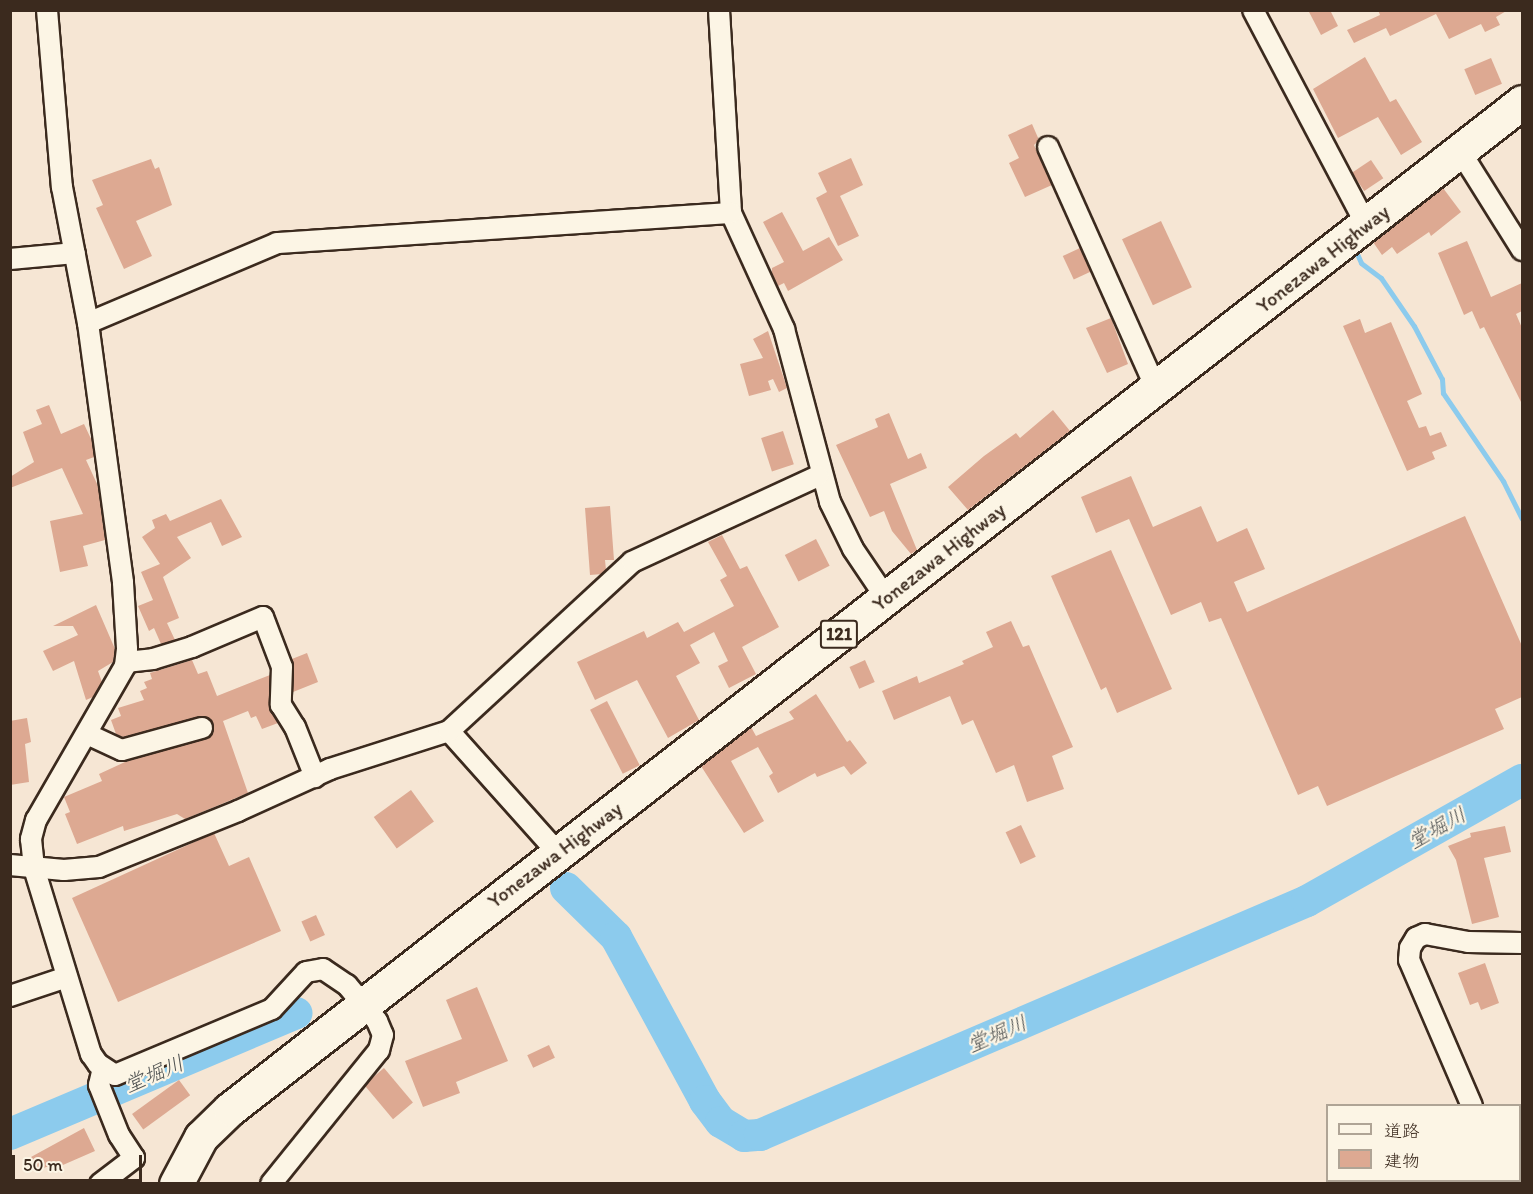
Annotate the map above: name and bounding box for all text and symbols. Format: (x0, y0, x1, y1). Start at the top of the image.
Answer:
street label: Yonezawa Highway (1252, 200, 1394, 318)
street label: Yonezawa Highway (868, 498, 1010, 616)
road number: 121 (820, 619, 858, 649)
street label: Yonezawa Highway (483, 797, 627, 913)
water label: 堂堀川 (1403, 802, 1471, 854)
water label: 堂堀川 (963, 1010, 1031, 1058)
water label: 堂堀川 (120, 1050, 188, 1098)
legend (1326, 1104, 1521, 1182)
text: 道路 (1384, 1120, 1420, 1142)
scale bar (15, 1143, 146, 1181)
text: 建物 (1384, 1150, 1420, 1172)
text: 50 m (23, 1154, 63, 1176)

